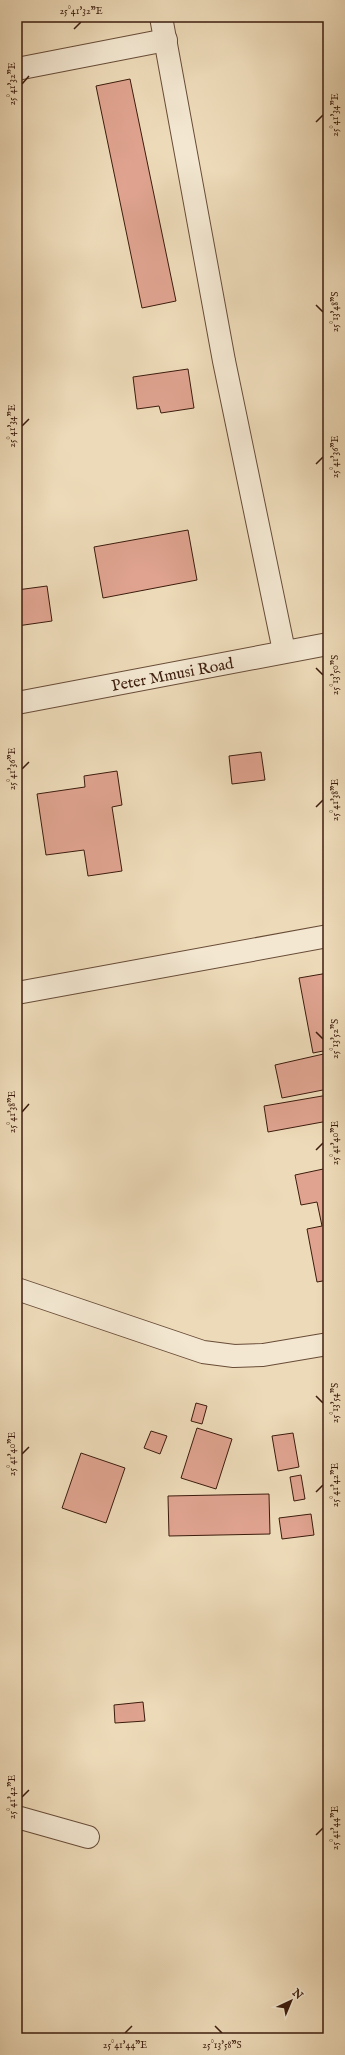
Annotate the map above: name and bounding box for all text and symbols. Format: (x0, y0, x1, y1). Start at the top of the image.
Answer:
text: 25°41'32"E (59, 5, 103, 18)
text: 25°41'32"E (6, 62, 19, 106)
text: 25°41'34"E (329, 93, 342, 137)
text: 25°13'48"S (329, 292, 342, 332)
text: 25°41'34"E (6, 404, 19, 448)
text: 25°41'36"E (329, 436, 342, 478)
street label: Peter Mmusi Road (110, 654, 236, 697)
text: 25°13'50"S (329, 655, 342, 695)
text: 25°41'36"E (6, 748, 19, 790)
text: 25°41'38"E (329, 779, 342, 821)
text: 25°13'52"S (329, 1019, 342, 1059)
text: 25°41'38"E (6, 1091, 19, 1133)
text: 25°41'40"E (329, 1121, 342, 1165)
text: 25°13'54"S (329, 1383, 342, 1423)
text: 25°41'40"E (6, 1432, 19, 1476)
text: 25°41'42"E (329, 1463, 342, 1507)
text: 25°41'42"E (6, 1775, 19, 1819)
text: 25°41'44"E (329, 1806, 342, 1850)
north arrow (271, 1981, 311, 2021)
text: N (288, 1985, 306, 2003)
text: 25°41'44"E (103, 2039, 147, 2052)
text: 25°13'58"S (202, 2039, 242, 2052)

